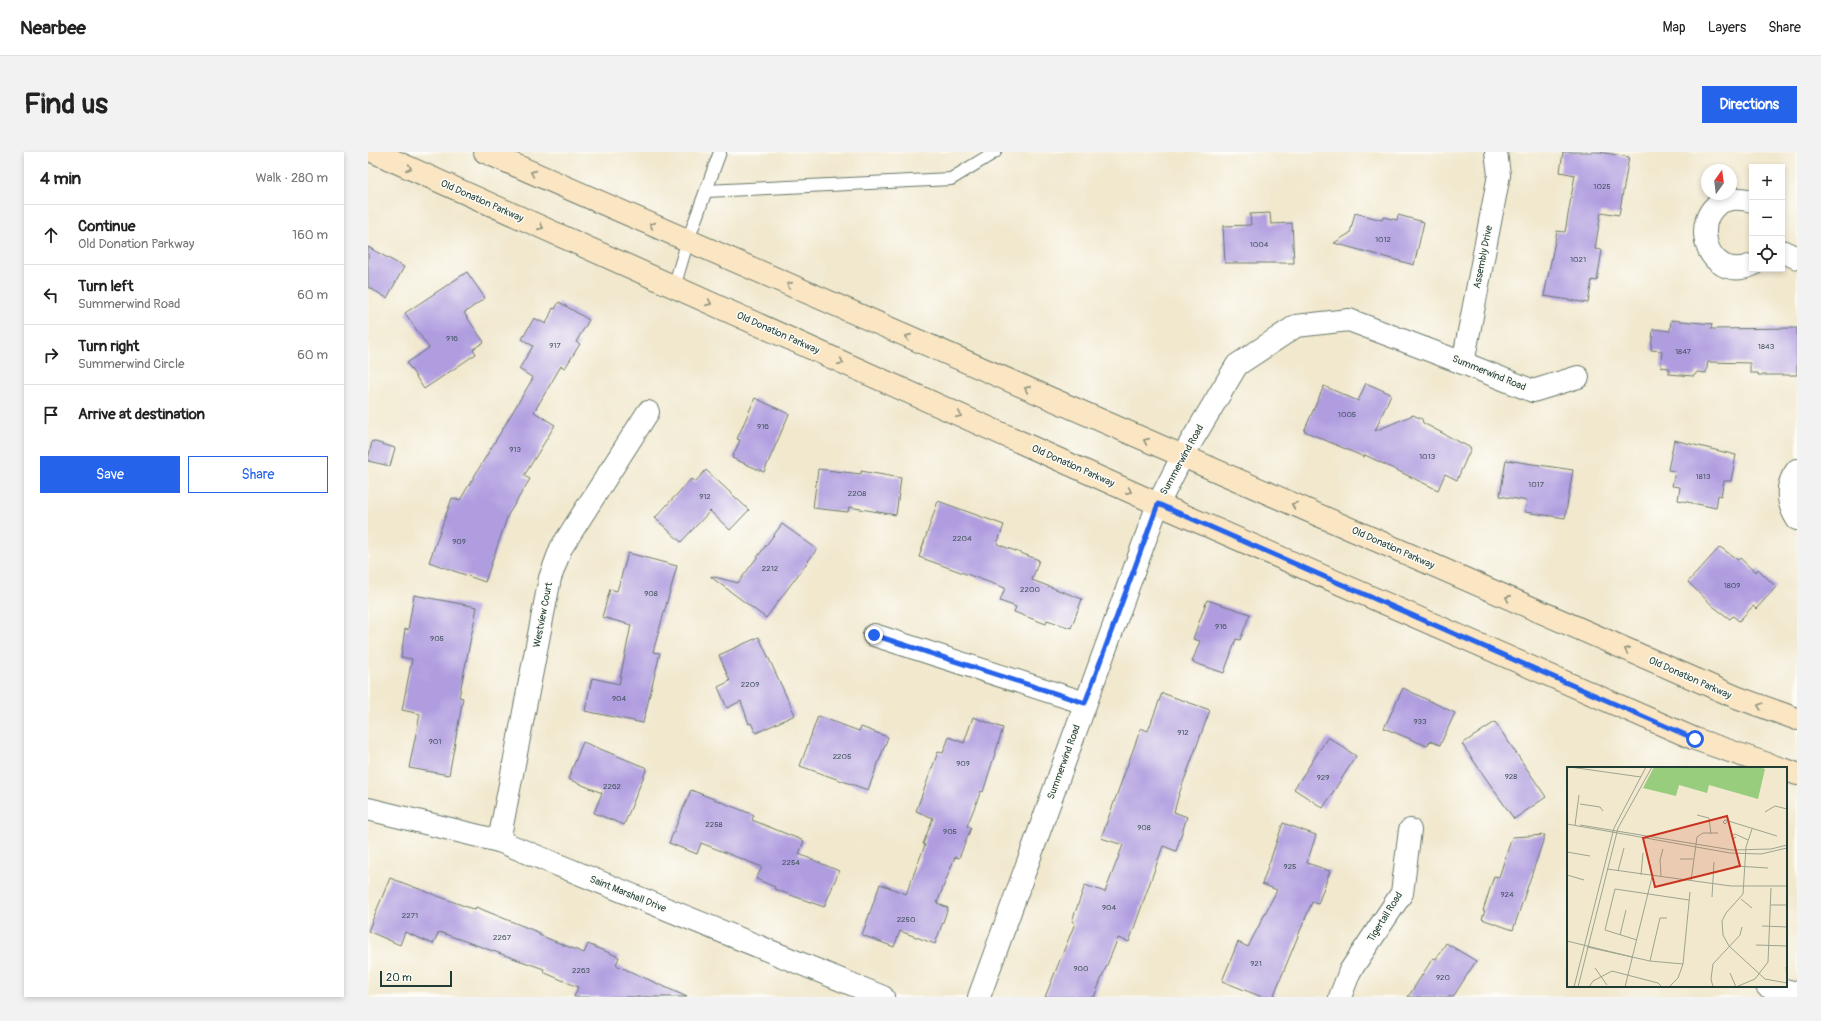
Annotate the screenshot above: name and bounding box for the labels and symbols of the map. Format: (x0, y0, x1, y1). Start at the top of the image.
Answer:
one-way arrow (405, 163, 413, 171)
north arrow (1701, 164, 1737, 200)
one-way arrow (529, 170, 537, 178)
street label: Old Donation Parkway (439, 177, 526, 225)
house number: 1025 (1593, 182, 1611, 191)
one-way arrow (536, 222, 544, 230)
one-way arrow (649, 222, 656, 230)
street label: Assembly Drive (1471, 224, 1495, 290)
house number: 1012 (1375, 235, 1392, 244)
house number: 1004 (1250, 240, 1269, 249)
house number: 1021 (1570, 255, 1586, 264)
one-way arrow (786, 282, 793, 290)
one-way arrow (706, 298, 713, 306)
street label: Old Donation Parkway (735, 309, 822, 357)
house number: 916 (446, 334, 458, 343)
one-way arrow (905, 334, 913, 342)
house number: 917 (549, 341, 562, 350)
house number: 1843 (1758, 342, 1775, 351)
house number: 1847 (1675, 347, 1692, 356)
street label: Summerwind Road (1450, 353, 1528, 393)
one-way arrow (836, 357, 844, 365)
one-way arrow (1024, 386, 1032, 394)
one-way arrow (955, 410, 963, 418)
house number: 1005 (1338, 410, 1356, 419)
house number: 916 (757, 422, 769, 431)
street label: Summerwind Road (1158, 423, 1206, 497)
one-way arrow (1143, 438, 1151, 446)
street label: Old Donation Parkway (1030, 442, 1117, 490)
house number: 913 (509, 445, 521, 454)
house number: 1013 (1419, 452, 1436, 461)
house number: 1813 (1696, 472, 1711, 481)
house number: 1017 (1528, 480, 1545, 489)
one-way arrow (1125, 487, 1132, 495)
house number: 2208 (848, 489, 866, 498)
house number: 912 (699, 492, 711, 501)
one-way arrow (1291, 502, 1298, 510)
street label: Old Donation Parkway (1350, 524, 1437, 572)
house number: 2204 (952, 534, 972, 543)
house number: 909 (452, 537, 466, 546)
house number: 2212 (762, 564, 779, 573)
street label: Westview Court (531, 580, 555, 649)
house number: 1809 (1724, 581, 1740, 590)
house number: 2200 (1020, 585, 1040, 594)
house number: 908 (644, 589, 658, 598)
one-way arrow (1505, 595, 1512, 603)
house number: 916 (1215, 622, 1227, 631)
route end (865, 626, 883, 644)
house number: 905 (430, 634, 444, 643)
one-way arrow (1624, 647, 1632, 655)
street label: Old Donation Parkway (1647, 654, 1734, 702)
house number: 2209 (741, 680, 759, 689)
house number: 904 (612, 694, 626, 703)
one-way arrow (1757, 702, 1764, 711)
house number: 933 (1413, 717, 1427, 726)
street label: Summerwind Road (1045, 723, 1083, 801)
house number: 912 (1177, 728, 1189, 737)
route start (1686, 730, 1704, 748)
house number: 901 (429, 737, 441, 746)
house number: 2205 (833, 752, 851, 761)
house number: 909 (956, 759, 970, 768)
inset map (1567, 767, 1787, 987)
house number: 928 (1505, 772, 1517, 781)
house number: 929 (1317, 773, 1329, 782)
house number: 2262 (603, 782, 622, 791)
house number: 2258 (705, 820, 723, 829)
house number: 908 (1137, 823, 1151, 832)
house number: 905 (943, 827, 957, 836)
house number: 2254 (782, 858, 800, 867)
house number: 925 (1284, 862, 1296, 871)
street label: Saint Marshall Drive (588, 873, 668, 915)
street label: Tigertail Road (1365, 890, 1405, 944)
house number: 924 (1500, 890, 1514, 899)
house number: 904 (1102, 903, 1116, 912)
house number: 2271 (402, 911, 418, 920)
house number: 2250 (897, 915, 916, 924)
house number: 2267 (493, 933, 512, 942)
house number: 921 (1250, 959, 1262, 968)
house number: 900 (1073, 964, 1089, 973)
house number: 2263 (572, 966, 591, 975)
scale bar (380, 969, 452, 988)
house number: 920 (1436, 973, 1451, 982)

